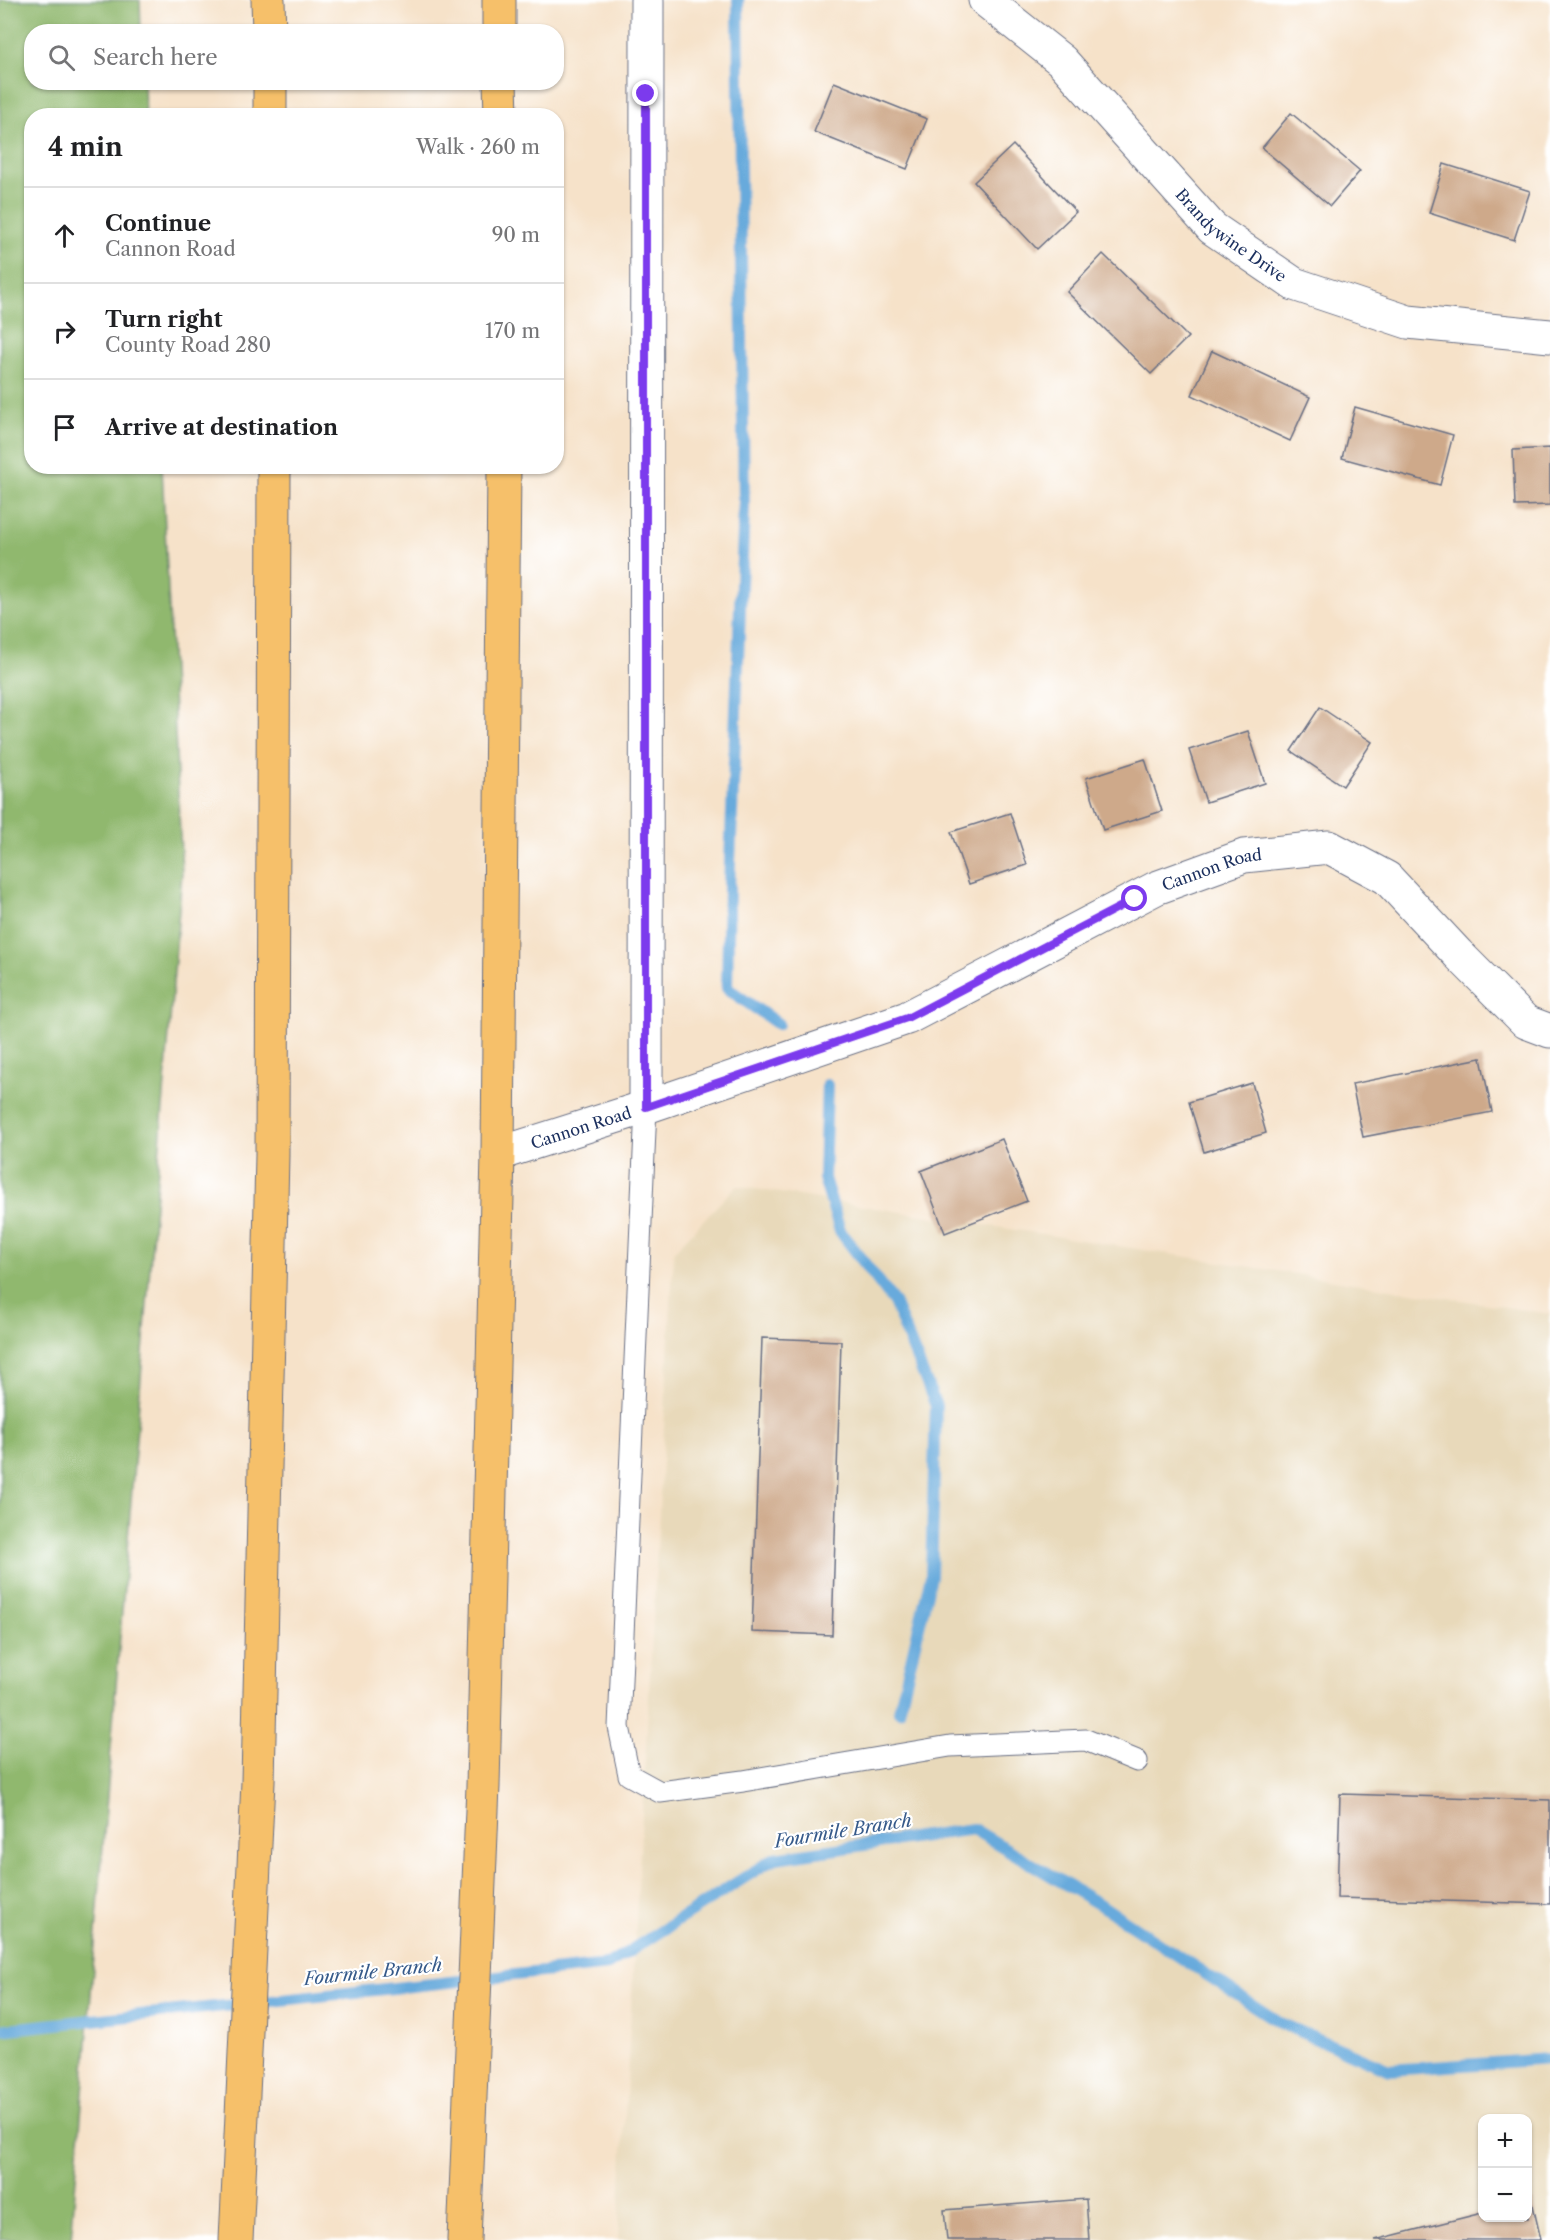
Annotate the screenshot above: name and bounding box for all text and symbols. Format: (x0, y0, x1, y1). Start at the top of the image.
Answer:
search box (24, 24, 564, 90)
icon: search (45, 41, 78, 74)
text: Search here (93, 44, 218, 71)
route end (632, 80, 658, 106)
text: 4 min (48, 131, 123, 163)
text: Walk · 260 m (416, 135, 540, 159)
street label: Brandywine Drive (1171, 184, 1290, 286)
text: Continue (105, 210, 211, 237)
icon: ahead (48, 219, 81, 252)
text: 90 m (492, 223, 540, 247)
text: Cannon Road (105, 237, 236, 261)
text: Turn right (105, 306, 223, 333)
icon: right (48, 315, 81, 348)
text: 170 m (485, 319, 540, 343)
text: County Road 280 (105, 333, 271, 357)
icon: arrive (48, 411, 81, 444)
text: Arrive at destination (105, 414, 338, 441)
street label: Cannon Road (1159, 844, 1263, 895)
route start (1121, 885, 1147, 911)
street label: Cannon Road (528, 1102, 634, 1153)
water label: Fourmile Branch (771, 1809, 913, 1853)
water label: Fourmile Branch (301, 1954, 443, 1990)
map controls (1478, 2114, 1532, 2222)
button: + (1478, 2114, 1532, 2168)
button: − (1478, 2168, 1532, 2222)

